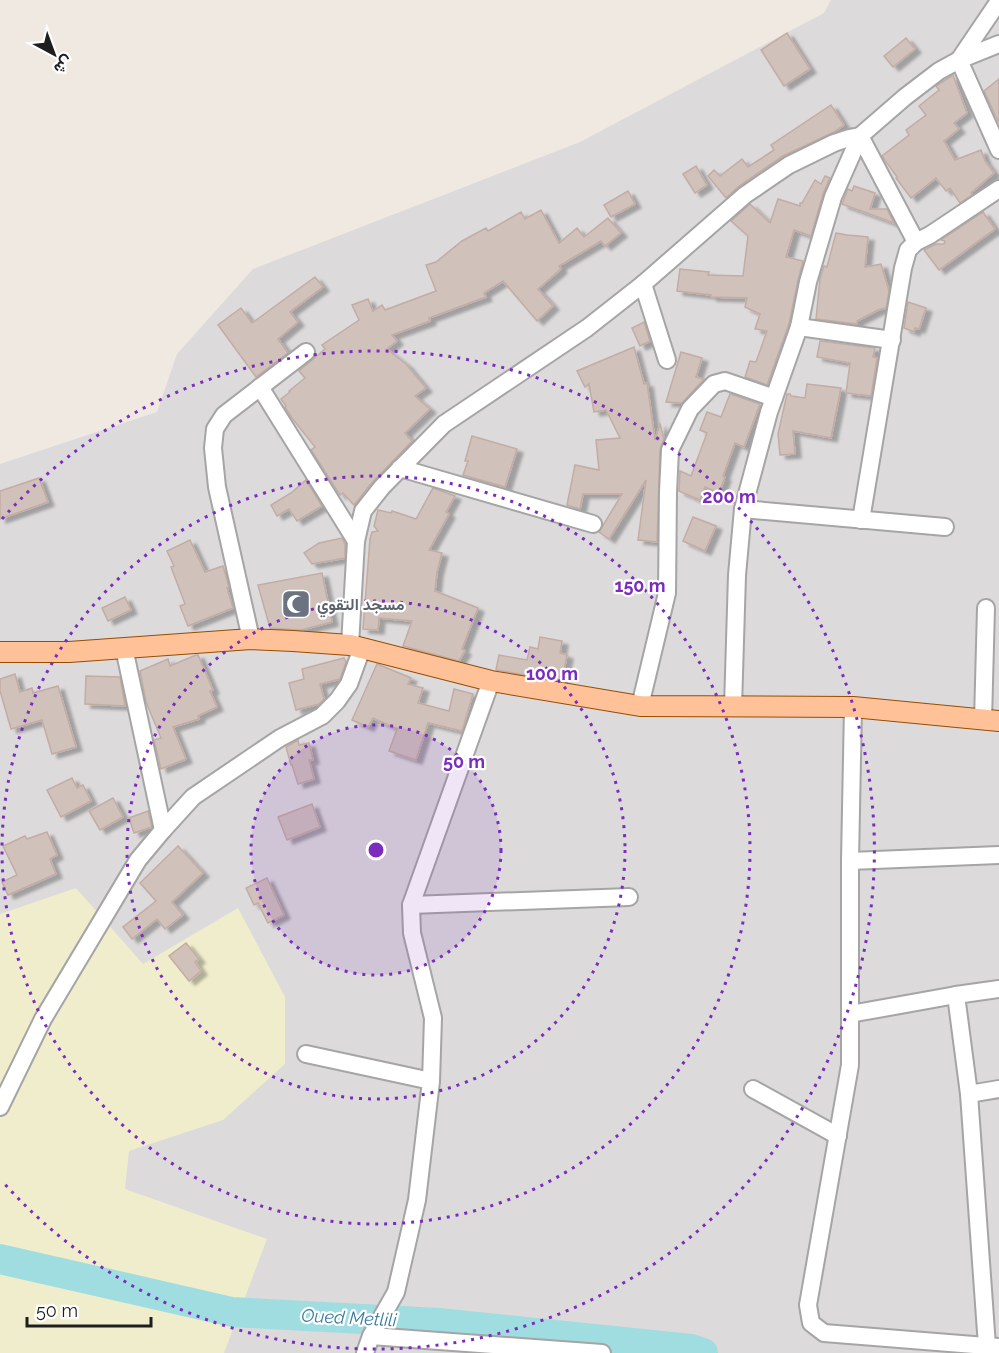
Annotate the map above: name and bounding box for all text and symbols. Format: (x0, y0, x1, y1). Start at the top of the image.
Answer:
north arrow (24, 24, 84, 84)
text: ش (50, 51, 77, 78)
text: 200 m (702, 486, 756, 507)
text: 150 m (615, 575, 666, 596)
mosque icon: مسجد التقوي (280, 588, 312, 620)
place label: مسجد التقوي (317, 595, 405, 618)
text: 100 m (526, 663, 578, 684)
text: 50 m (443, 751, 485, 772)
centre of rings (366, 840, 386, 860)
scale bar (27, 1290, 152, 1328)
text: 50 m (36, 1300, 78, 1321)
water label: Oued Metlili (301, 1305, 398, 1331)

